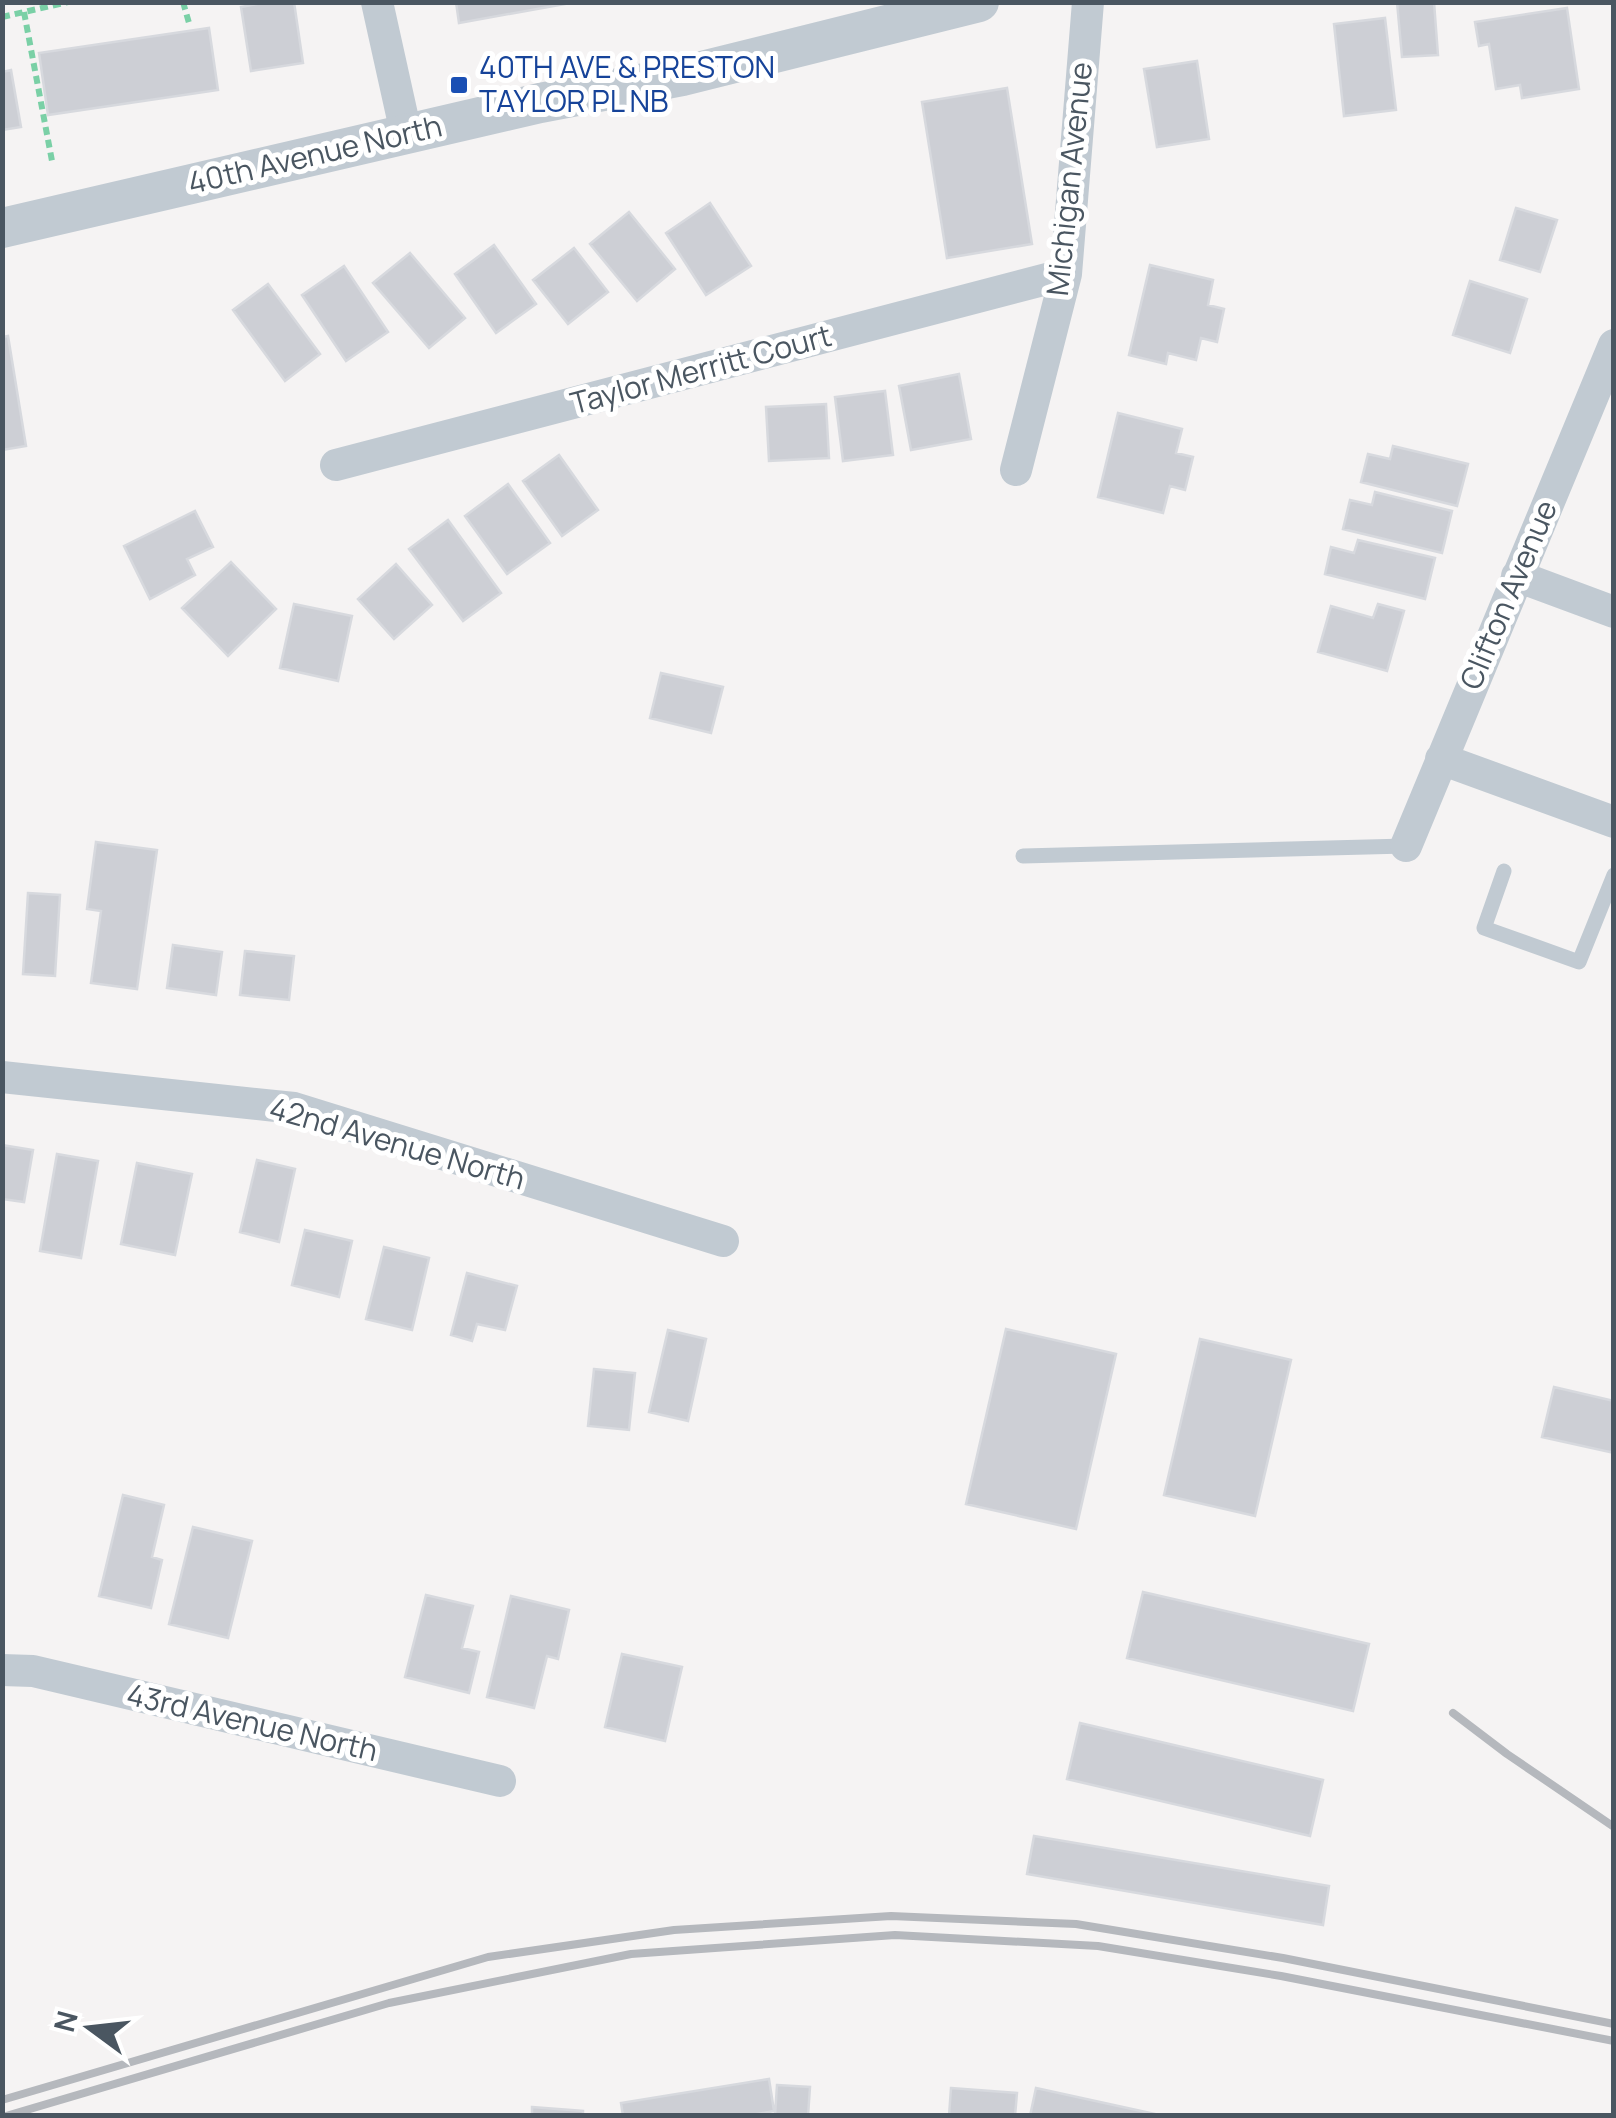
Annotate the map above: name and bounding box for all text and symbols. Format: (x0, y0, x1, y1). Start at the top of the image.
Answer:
place label: 40TH AVE & PRESTON TAYLOR PL NB (479, 46, 775, 121)
street label: Michigan Avenue (1036, 60, 1101, 298)
marker: 40TH AVE & PRESTON TAYLOR PL NB (448, 74, 470, 96)
street label: 40th Avenue North (184, 104, 446, 203)
street label: Taylor Merritt Court (566, 314, 836, 423)
street label: Clifton Avenue (1449, 494, 1566, 695)
street label: 42nd Avenue North (265, 1086, 530, 1199)
street label: 43rd Avenue North (123, 1673, 382, 1770)
north arrow (40, 1978, 140, 2078)
text: N (44, 2007, 86, 2036)

